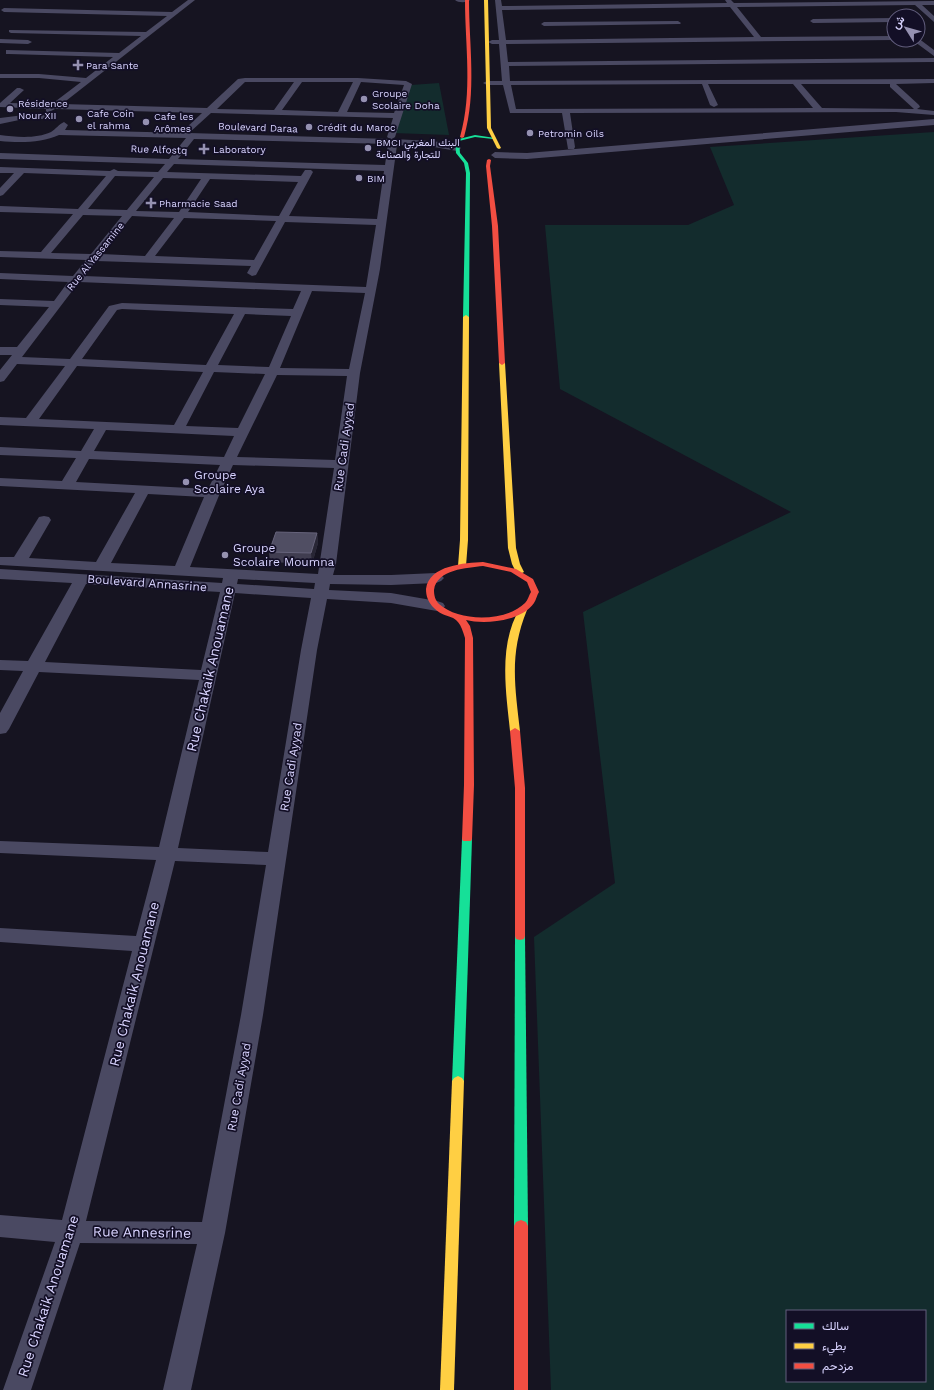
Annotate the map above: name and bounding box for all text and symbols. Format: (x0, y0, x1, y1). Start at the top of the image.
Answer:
north arrow (886, 8, 926, 48)
text: ش (889, 13, 908, 31)
marker: Para Sante (73, 60, 83, 70)
place label: Para Sante (86, 60, 139, 71)
place label: Groupe Scolaire Doha (372, 88, 440, 111)
marker: Groupe Scolaire Doha (359, 94, 369, 104)
place label: Résidence Nour XII (18, 98, 68, 121)
marker: Résidence Nour XII (5, 104, 15, 114)
place label: Cafe Coin el rahma (87, 108, 134, 131)
place label: Cafe les Arômes (154, 111, 194, 134)
marker: Cafe Coin el rahma (74, 114, 84, 124)
marker: Cafe les Arômes (141, 117, 151, 127)
street label: Boulevard Daraa (218, 121, 298, 134)
marker: Crédit du Maroc (304, 122, 314, 132)
place label: Crédit du Maroc (317, 122, 396, 133)
marker: Petromin Oils (525, 128, 535, 138)
place label: Petromin Oils (538, 128, 604, 139)
place label: BMCI البنك المغربي للتجارة والصناعة (376, 137, 460, 161)
street label: Rue Alfostq (130, 143, 187, 156)
marker: Laboratory (198, 143, 210, 155)
marker: BMCI البنك المغربي للتجارة والصناعة (363, 143, 373, 153)
place label: Laboratory (213, 144, 267, 155)
marker: BIM (354, 173, 364, 183)
place label: BIM (367, 173, 385, 184)
marker: Pharmacie Saad (146, 198, 156, 208)
place label: Pharmacie Saad (159, 198, 238, 209)
street label: Rue Al Yassamine (64, 220, 126, 293)
street label: Rue Cadi Ayyad (331, 402, 357, 492)
place label: Groupe Scolaire Aya (194, 468, 265, 496)
marker: Groupe Scolaire Aya (181, 477, 191, 487)
place label: Groupe Scolaire Moumna (233, 541, 335, 569)
marker: Groupe Scolaire Moumna (220, 550, 230, 560)
street label: Boulevard Annasrine (87, 572, 207, 594)
street label: Rue Chakaik Anouamane (183, 585, 237, 753)
street label: Rue Cadi Ayyad (277, 722, 305, 812)
street label: Rue Chakaik Anouamane (106, 900, 162, 1068)
street label: Rue Cadi Ayyad (224, 1042, 254, 1132)
street label: Rue Chakaik Anouamane (14, 1213, 82, 1379)
street label: Rue Annesrine (93, 1223, 191, 1241)
legend (786, 1310, 926, 1382)
text: سالك (822, 1319, 849, 1333)
text: بطيء (822, 1339, 846, 1356)
text: مزدحم (822, 1359, 853, 1374)

